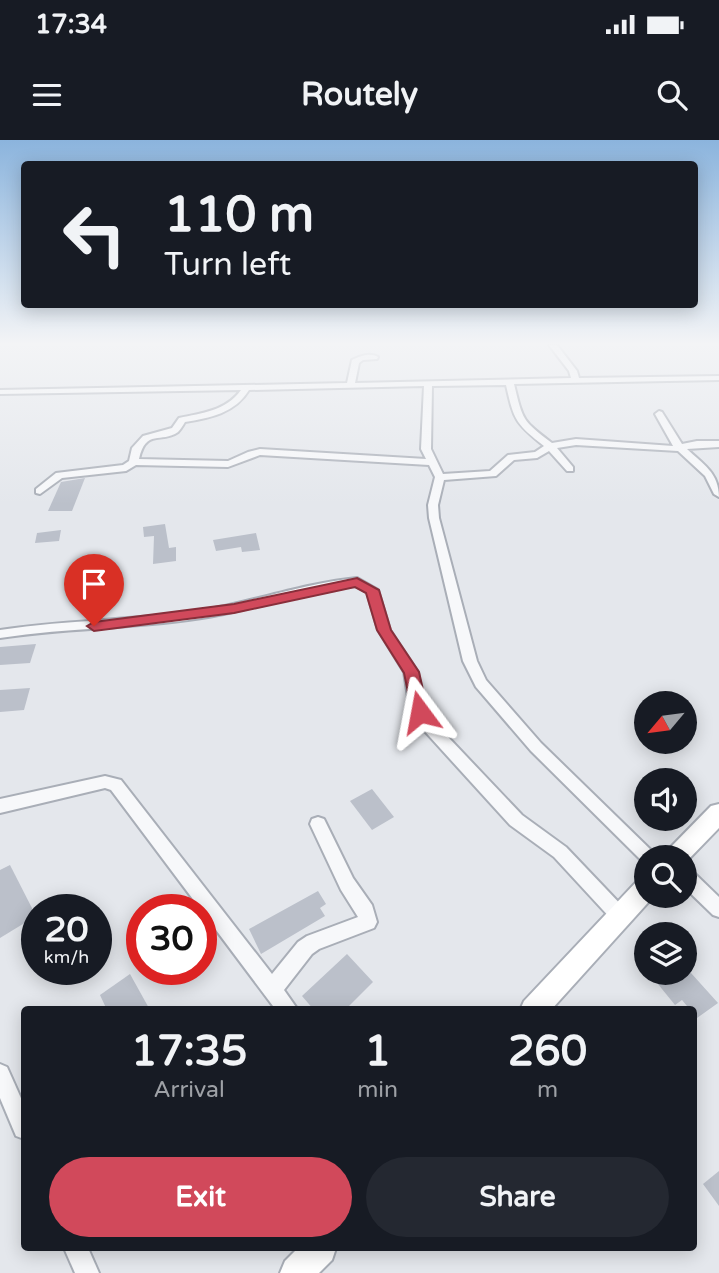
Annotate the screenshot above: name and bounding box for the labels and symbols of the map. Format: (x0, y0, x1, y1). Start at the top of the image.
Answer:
pin (64, 554, 124, 626)
position arrow (383, 675, 457, 749)
north arrow (634, 691, 696, 754)
speed limit sign: 30 (126, 894, 217, 985)

